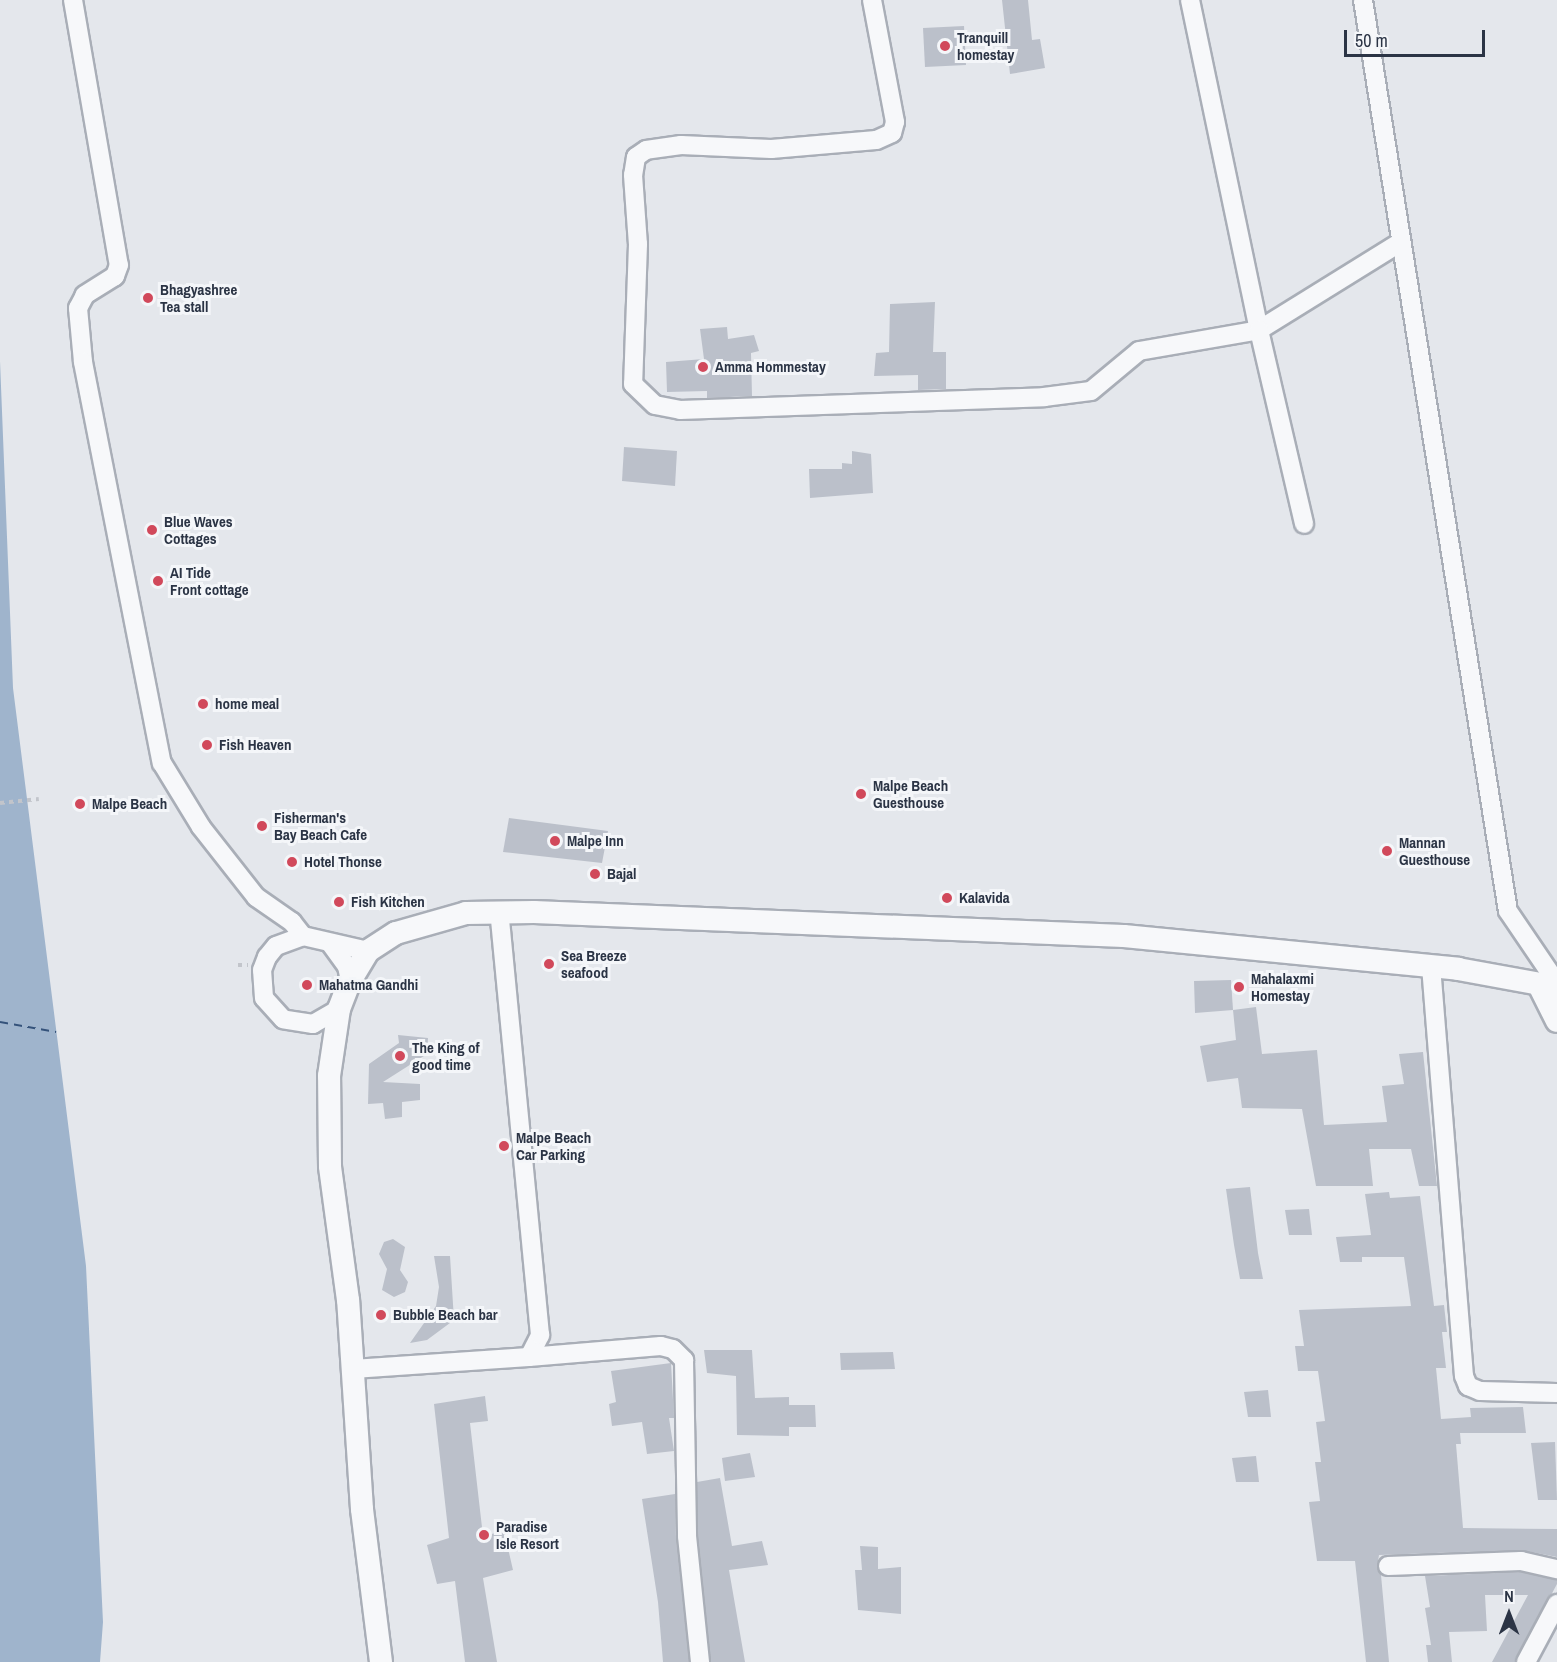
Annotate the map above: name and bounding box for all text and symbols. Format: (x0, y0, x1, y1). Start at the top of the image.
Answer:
scale bar (1347, 18, 1488, 56)
place label: Tranquill homestay (957, 28, 1014, 63)
text: 50 m (1355, 28, 1388, 53)
marker: Tranquill homestay (938, 39, 952, 53)
place label: Bhagyashree Tea stall (160, 280, 237, 315)
marker: Bhagyashree Tea stall (141, 291, 155, 305)
place label: Amma Hommestay (715, 358, 826, 376)
marker: Amma Hommestay (696, 360, 710, 374)
place label: Blue Waves Cottages (164, 512, 233, 547)
marker: Blue Waves Cottages (145, 523, 159, 537)
place label: AI Tide Front cottage (170, 563, 249, 598)
marker: AI Tide Front cottage (151, 574, 165, 588)
place label: home meal (215, 695, 279, 713)
marker: home meal (196, 697, 210, 711)
place label: Fish Heaven (219, 736, 291, 754)
marker: Fish Heaven (200, 738, 214, 752)
place label: Malpe Beach Guesthouse (873, 776, 948, 811)
marker: Malpe Beach Guesthouse (854, 787, 868, 801)
place label: Malpe Beach (92, 795, 167, 813)
marker: Malpe Beach (73, 797, 87, 811)
place label: Fisherman's Bay Beach Cafe (274, 808, 367, 843)
marker: Fisherman's Bay Beach Cafe (255, 819, 269, 833)
place label: Malpe Inn (567, 832, 624, 850)
place label: Mannan Guesthouse (1399, 833, 1470, 868)
marker: Malpe Inn (548, 834, 562, 848)
marker: Mannan Guesthouse (1380, 844, 1394, 858)
place label: Hotel Thonse (304, 853, 382, 871)
marker: Hotel Thonse (285, 855, 299, 869)
place label: Bajal (607, 865, 636, 883)
marker: Bajal (588, 867, 602, 881)
place label: Kalavida (959, 889, 1010, 907)
marker: Kalavida (940, 891, 954, 905)
place label: Fish Kitchen (351, 893, 425, 911)
marker: Fish Kitchen (332, 895, 346, 909)
place label: Sea Breeze seafood (561, 946, 627, 981)
marker: Sea Breeze seafood (542, 957, 556, 971)
place label: Mahalaxmi Homestay (1251, 969, 1314, 1004)
place label: Mahatma Gandhi (319, 976, 418, 994)
marker: Mahatma Gandhi (300, 978, 314, 992)
marker: Mahalaxmi Homestay (1232, 980, 1246, 994)
place label: The King of good time (412, 1038, 480, 1073)
marker: The King of good time (393, 1049, 407, 1063)
place label: Malpe Beach Car Parking (516, 1128, 591, 1163)
marker: Malpe Beach Car Parking (497, 1139, 511, 1153)
place label: Bubble Beach bar (393, 1306, 498, 1324)
marker: Bubble Beach bar (374, 1308, 388, 1322)
place label: Paradise Isle Resort (496, 1517, 559, 1552)
marker: Paradise Isle Resort (477, 1528, 491, 1542)
north arrow (1479, 1584, 1539, 1644)
text: N (1504, 1585, 1514, 1607)

